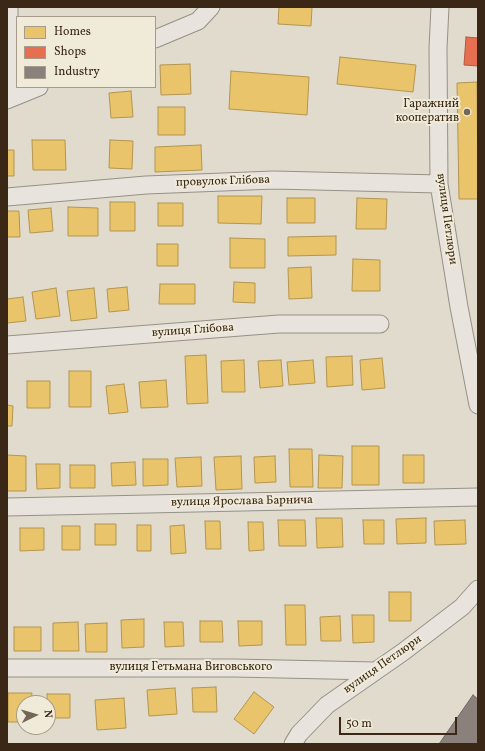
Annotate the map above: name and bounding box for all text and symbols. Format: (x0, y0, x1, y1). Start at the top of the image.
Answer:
legend (16, 16, 156, 88)
text: Homes (54, 24, 91, 40)
text: Shops (54, 44, 86, 60)
text: Industry (54, 64, 100, 80)
place label: Гаражний кооператив (396, 98, 459, 126)
marker: Гаражний кооператив (462, 107, 472, 117)
street label: вулиця Петлюри (432, 172, 460, 266)
street label: провулок Глібова (176, 173, 270, 191)
street label: вулиця Глібова (151, 321, 235, 341)
street label: вулиця Ярослава Барнича (171, 494, 313, 510)
street label: вулиця Петлюри (341, 633, 425, 697)
street label: вулиця Гетьмана Виговського (110, 661, 272, 675)
north arrow (16, 695, 56, 735)
text: N (40, 709, 55, 719)
scale bar (341, 709, 459, 735)
text: 50 m (346, 716, 372, 732)

